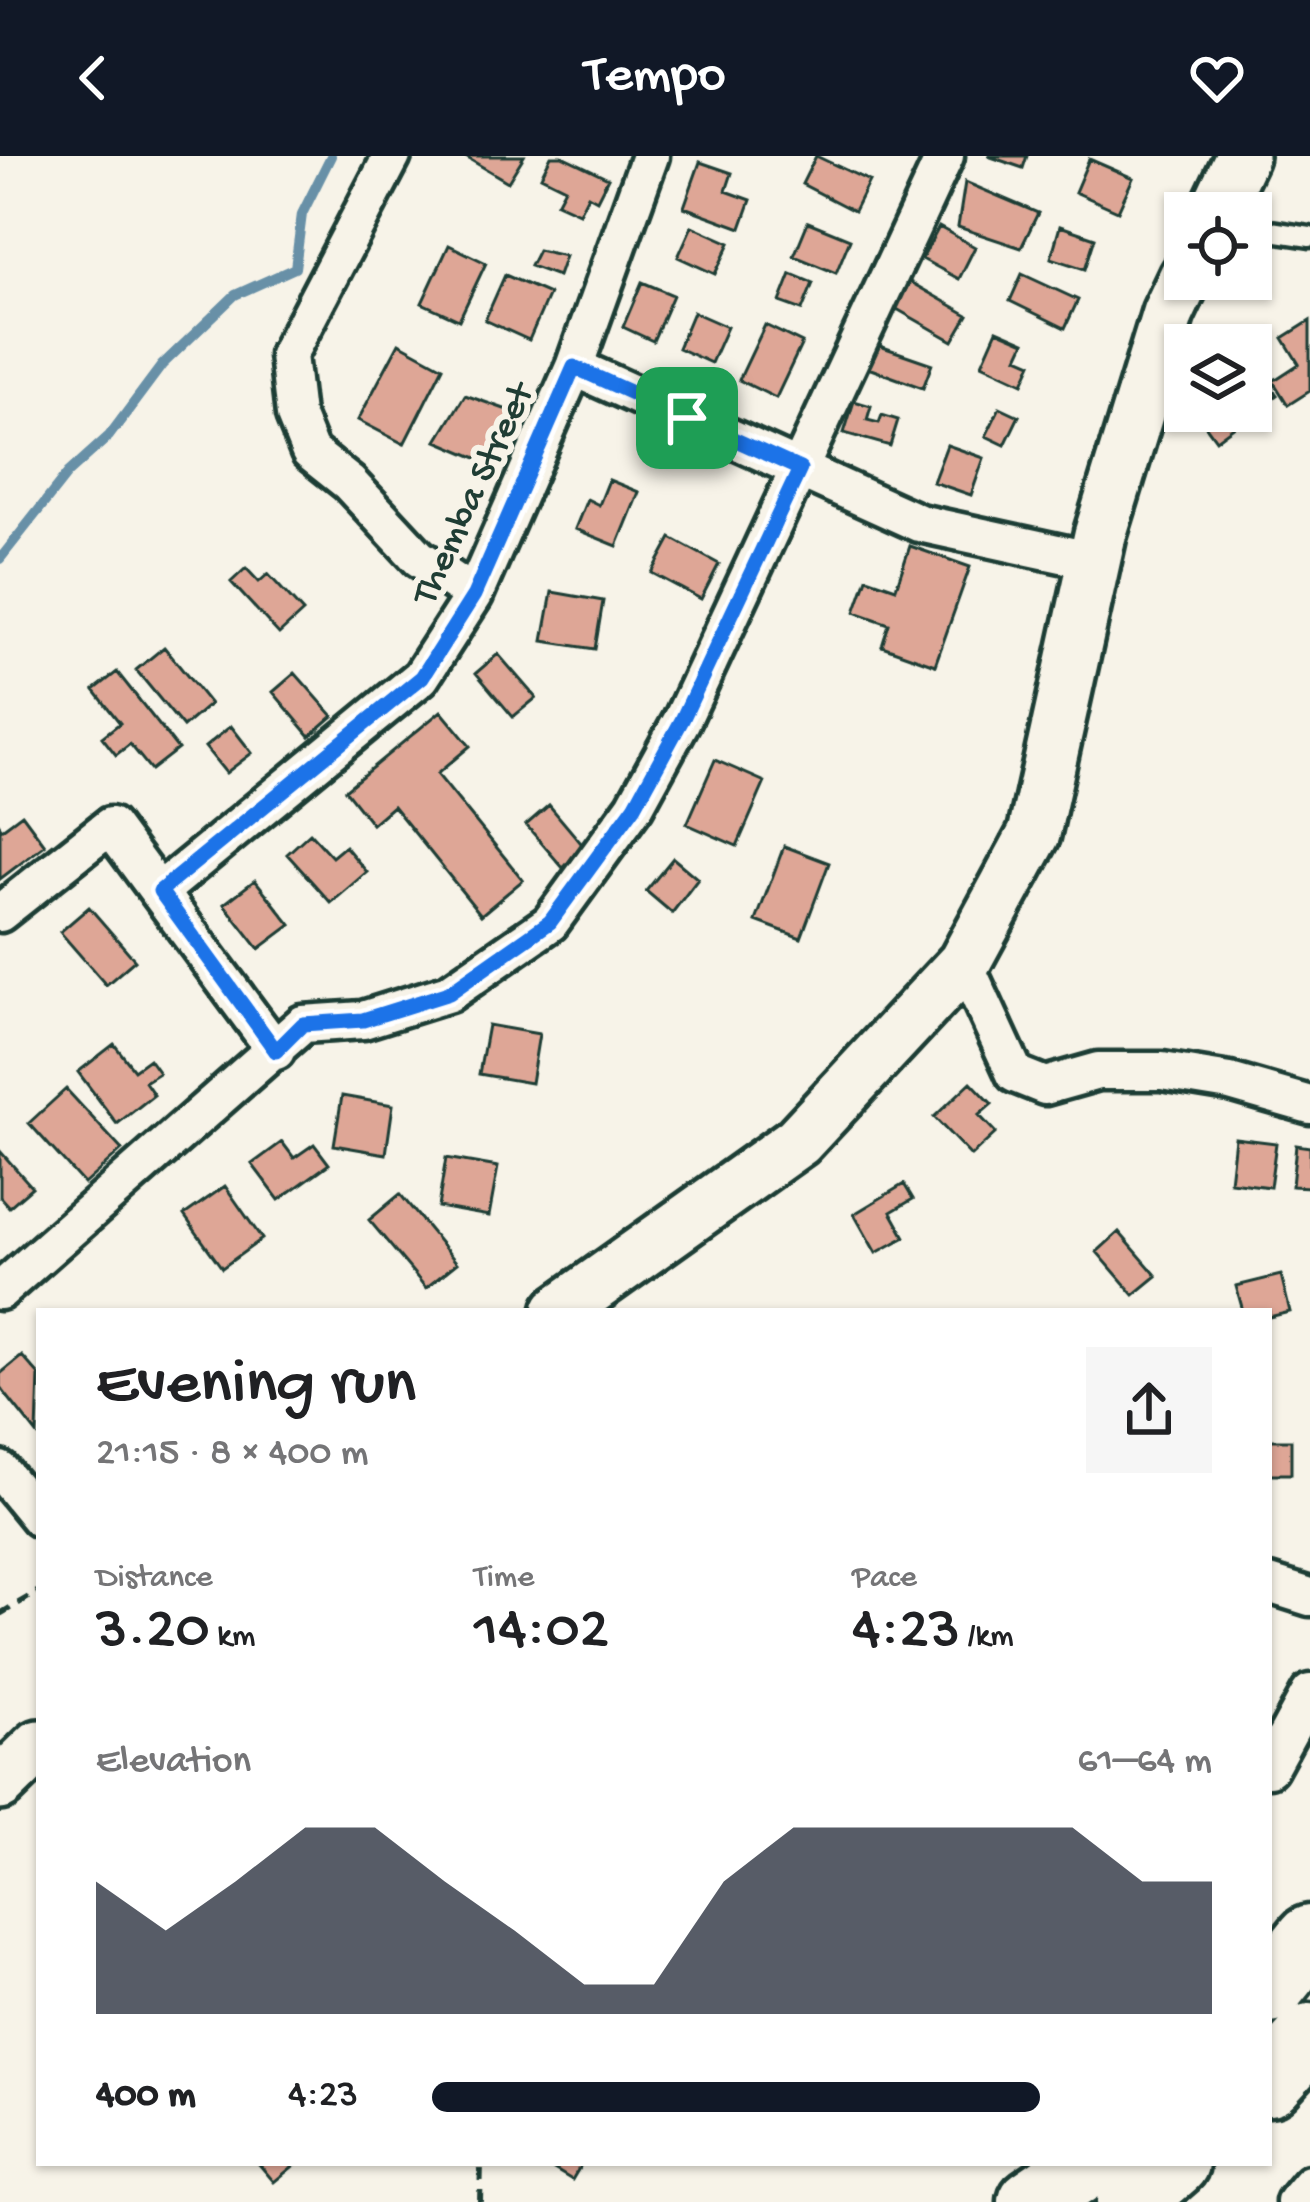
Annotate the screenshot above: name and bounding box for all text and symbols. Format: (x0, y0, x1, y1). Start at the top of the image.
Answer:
icon: back (60, 45, 126, 111)
icon: heart (1184, 45, 1250, 111)
text: Tempo (584, 46, 726, 110)
map controls (1164, 192, 1272, 432)
button: locate (1164, 192, 1272, 300)
button: layers (1164, 324, 1272, 432)
pin (636, 367, 738, 469)
street label: Themba Street (403, 374, 548, 615)
icon: arrive (654, 385, 720, 451)
button: share (1086, 1347, 1212, 1473)
text: Evening run (96, 1348, 416, 1426)
text: 21:15 · 8 × 400 m (96, 1432, 368, 1478)
text: Distance (96, 1560, 213, 1598)
text: Time (474, 1560, 534, 1598)
text: Pace (852, 1560, 917, 1598)
text: 3.20 (96, 1598, 209, 1668)
text: 14:02 (474, 1598, 609, 1668)
text: 4:23 (852, 1598, 960, 1668)
text: km (209, 1619, 255, 1657)
text: /km (960, 1619, 1014, 1657)
text: Elevation (96, 1740, 251, 1786)
text: 61–64 m (1077, 1740, 1212, 1786)
text: 400 m (96, 2074, 196, 2120)
text: 4:23 (288, 2074, 358, 2120)

